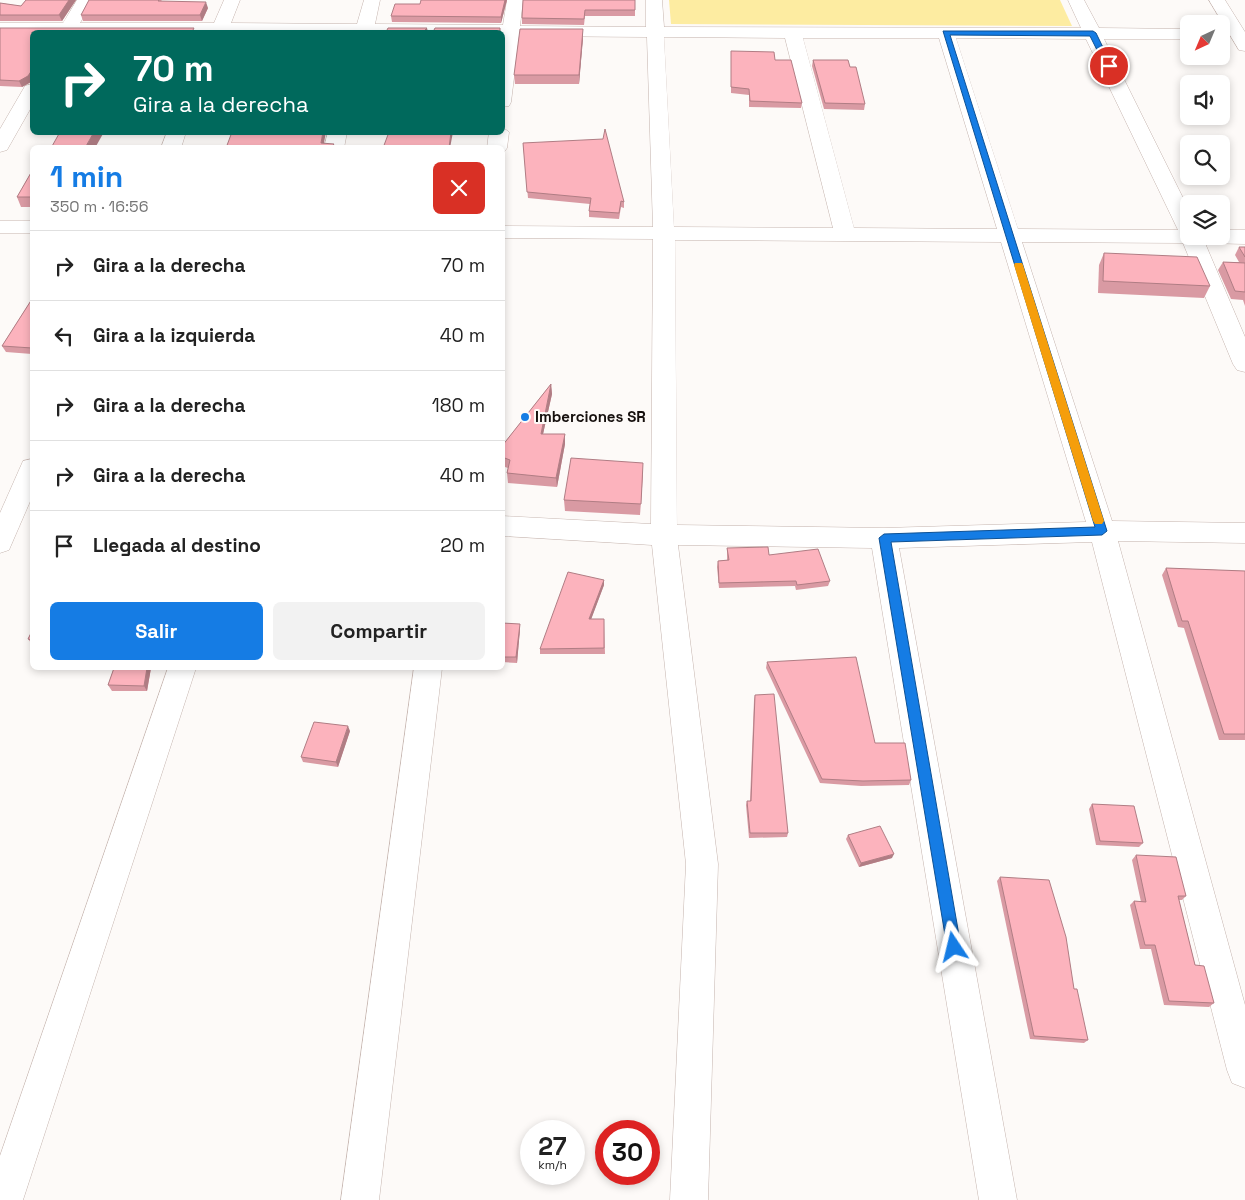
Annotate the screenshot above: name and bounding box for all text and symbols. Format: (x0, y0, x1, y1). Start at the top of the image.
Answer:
north arrow (1180, 15, 1230, 65)
map controls (1180, 15, 1230, 245)
pin (1088, 45, 1130, 87)
text: 70 m (133, 47, 214, 91)
icon: right (50, 50, 115, 115)
icon: arrive (1095, 52, 1123, 80)
button: sound (1180, 75, 1230, 125)
text: Gira a la derecha (133, 90, 309, 118)
button: search (1180, 135, 1230, 185)
text: 1 min (50, 157, 123, 196)
button: close (433, 162, 485, 214)
button: layers (1180, 195, 1230, 245)
text: 350 m · 16:56 (50, 196, 149, 217)
icon: right (50, 252, 78, 280)
text: Gira a la derecha (93, 253, 245, 278)
text: 70 m (441, 253, 485, 278)
icon: left (50, 322, 78, 350)
text: Gira a la izquierda (93, 323, 255, 348)
text: 40 m (440, 323, 485, 348)
icon: right (50, 392, 78, 420)
text: Gira a la derecha (93, 393, 245, 418)
text: 180 m (432, 393, 485, 418)
place label: Imberciones SR (535, 407, 646, 426)
marker: Imberciones SR (519, 411, 531, 423)
icon: right (50, 462, 78, 490)
text: Gira a la derecha (93, 463, 245, 488)
text: 40 m (440, 463, 485, 488)
icon: arrive (50, 532, 78, 560)
text: Llegada al destino (93, 533, 261, 558)
text: 20 m (440, 533, 485, 558)
button: Salir (50, 602, 263, 660)
button: Compartir (273, 602, 485, 660)
position arrow (927, 920, 979, 972)
speed limit sign: 30 (595, 1120, 660, 1185)
text: 27 (538, 1130, 567, 1162)
text: km/h (538, 1157, 567, 1173)

